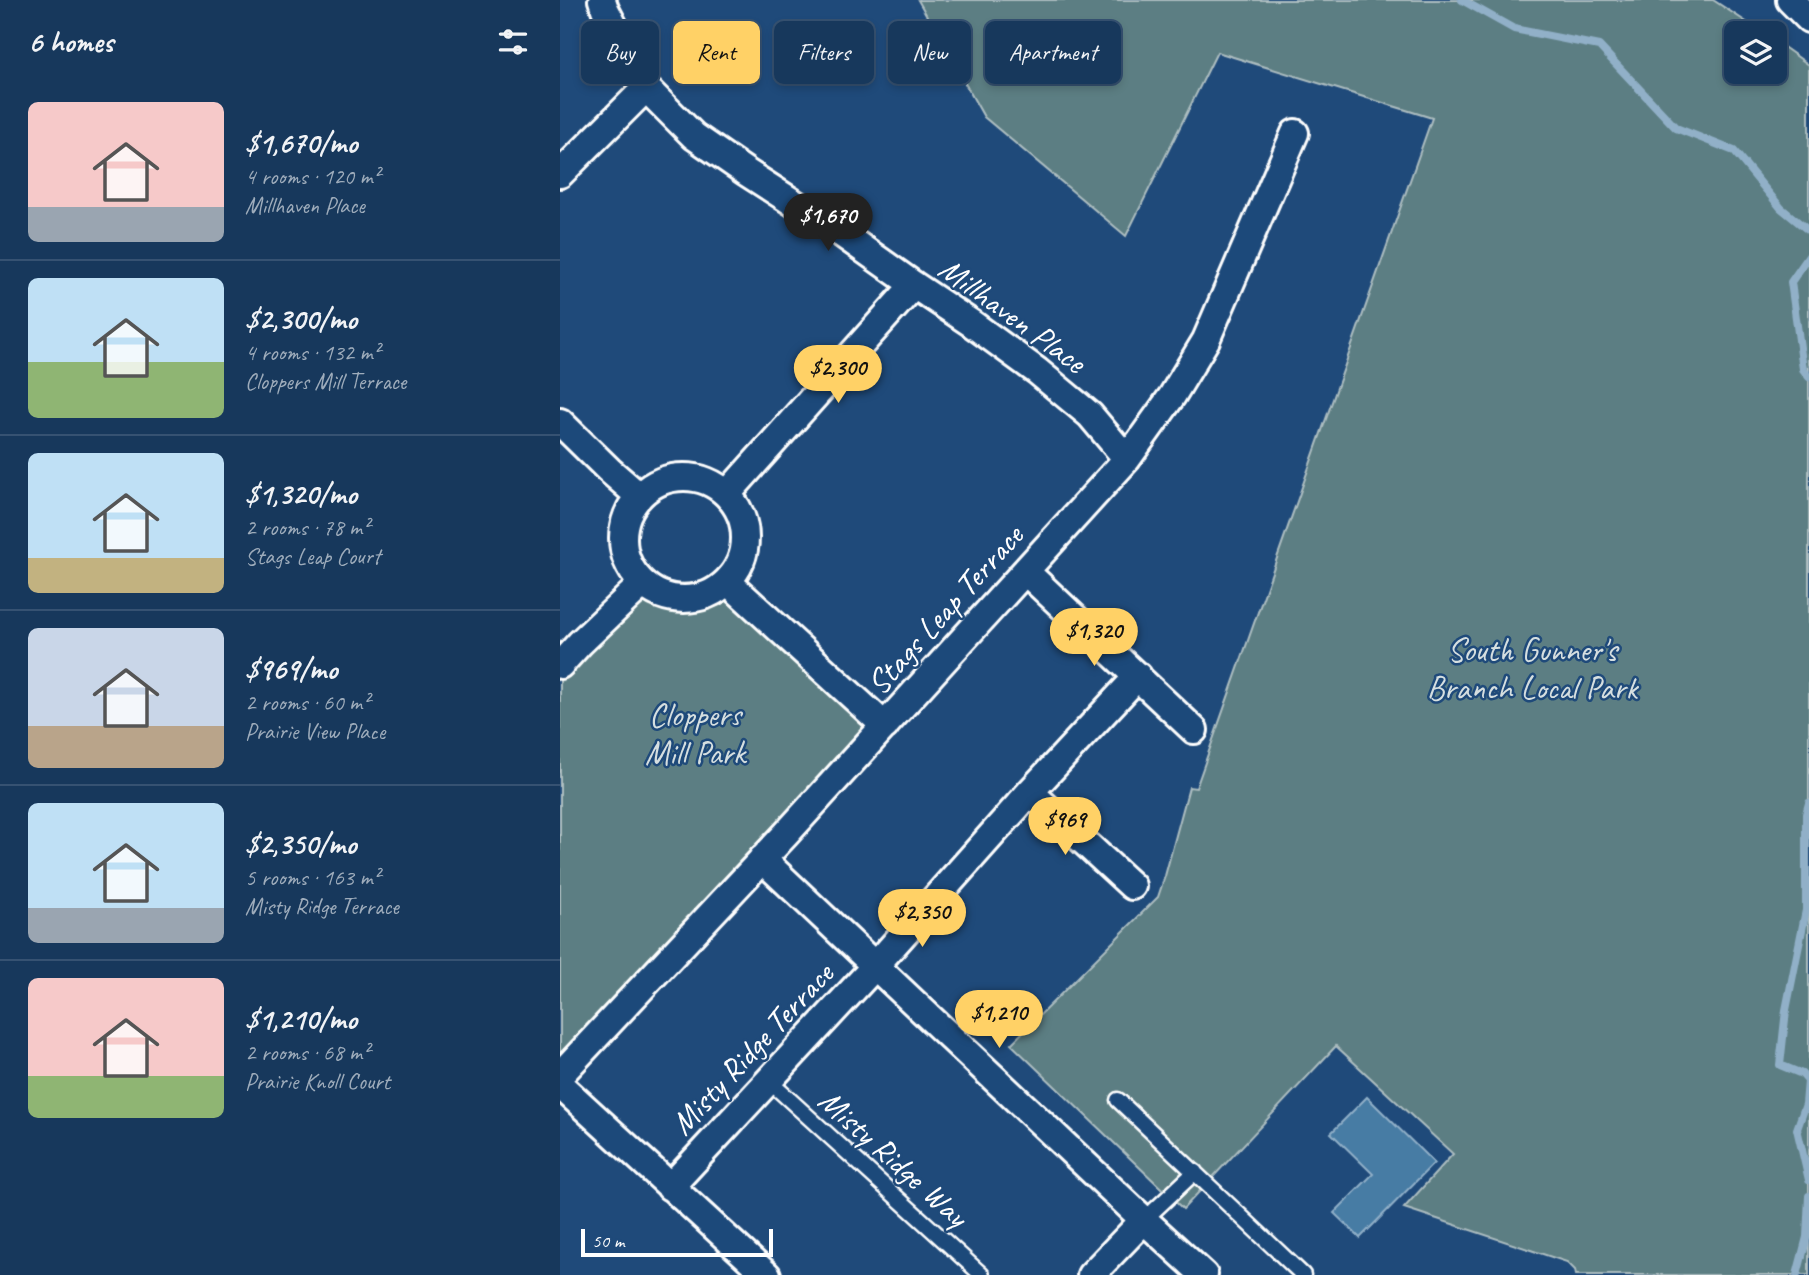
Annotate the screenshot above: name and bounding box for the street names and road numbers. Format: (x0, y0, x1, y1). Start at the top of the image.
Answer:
street label: Millhaven Place (931, 247, 1096, 384)
street label: Stags Leap Terrace (857, 514, 1034, 704)
street label: Misty Ridge Terrace (661, 952, 844, 1144)
street label: Misty Ridge Way (810, 1080, 979, 1238)

